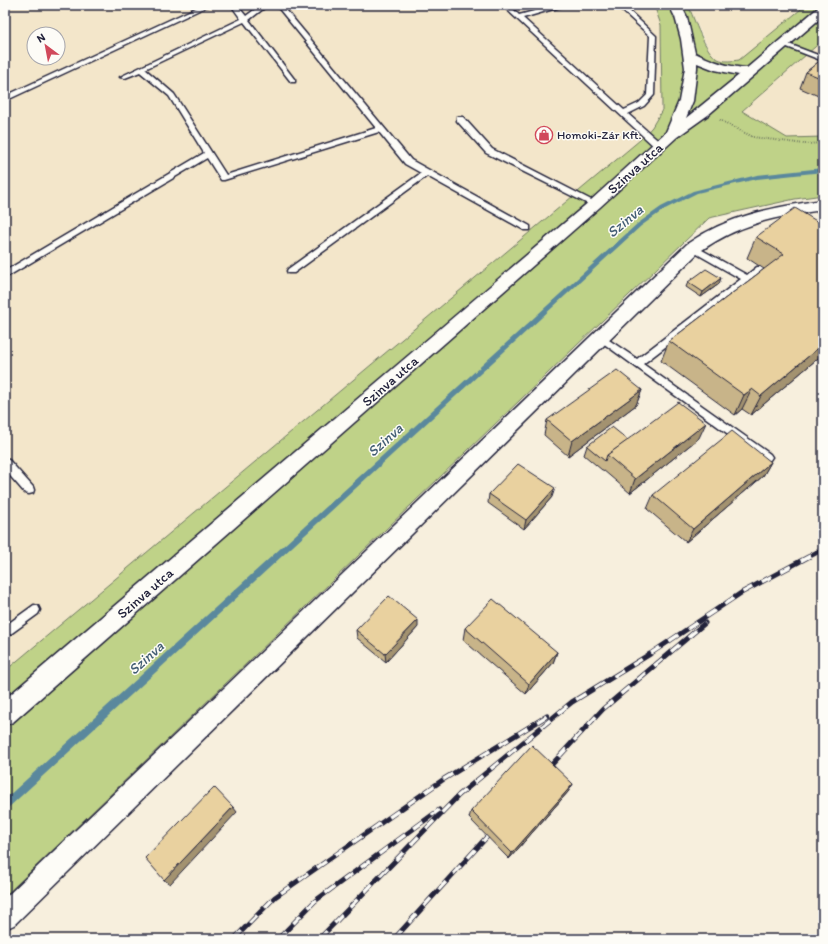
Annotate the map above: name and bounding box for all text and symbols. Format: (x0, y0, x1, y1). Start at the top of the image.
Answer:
north arrow (26, 26, 66, 66)
text: N (34, 30, 48, 45)
shop icon: Homoki-Zár Kft. (534, 125, 554, 145)
place label: Homoki-Zár Kft. (557, 128, 641, 142)
street label: Szinva utca (604, 139, 667, 198)
water label: Szinva (603, 200, 647, 241)
street label: Szinva utca (359, 352, 422, 410)
water label: Szinva (364, 419, 407, 461)
street label: Szinva utca (114, 564, 177, 622)
water label: Szinva (125, 637, 168, 679)

